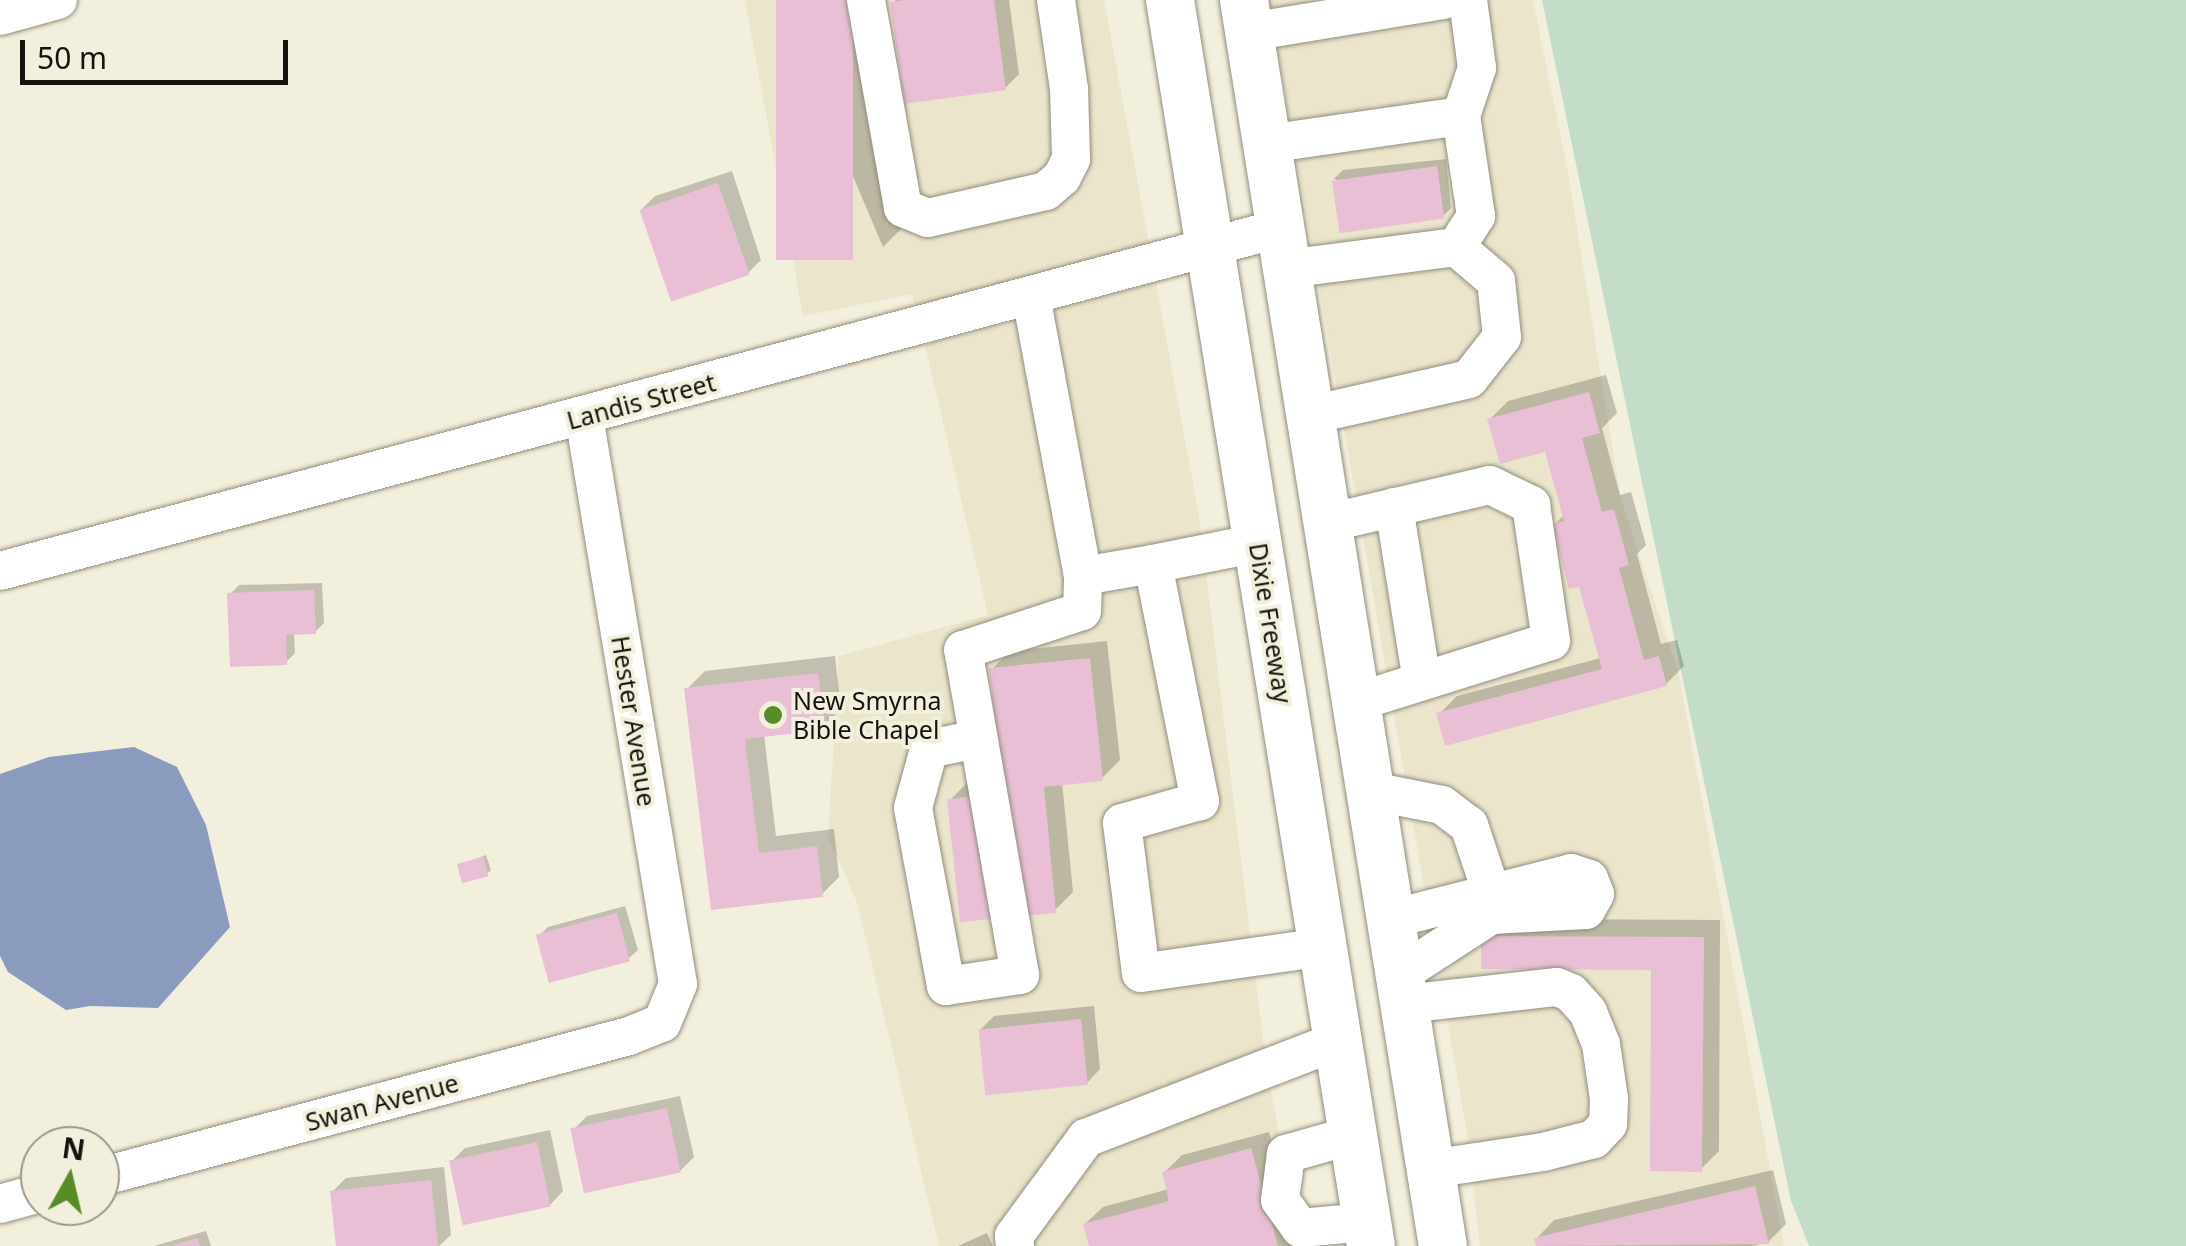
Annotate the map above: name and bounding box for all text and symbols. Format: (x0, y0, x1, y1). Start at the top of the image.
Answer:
scale bar (25, 20, 292, 82)
text: 50 m (37, 37, 107, 78)
street label: Landis Street (563, 367, 719, 435)
street label: Dixie Freeway (1244, 541, 1298, 705)
street label: Hester Avenue (606, 634, 662, 808)
place label: New Smyrna Bible Chapel (793, 686, 941, 745)
marker: New Smyrna Bible Chapel (762, 704, 784, 726)
street label: Swan Avenue (302, 1067, 462, 1137)
north arrow (20, 1126, 120, 1226)
text: N (60, 1128, 88, 1169)

